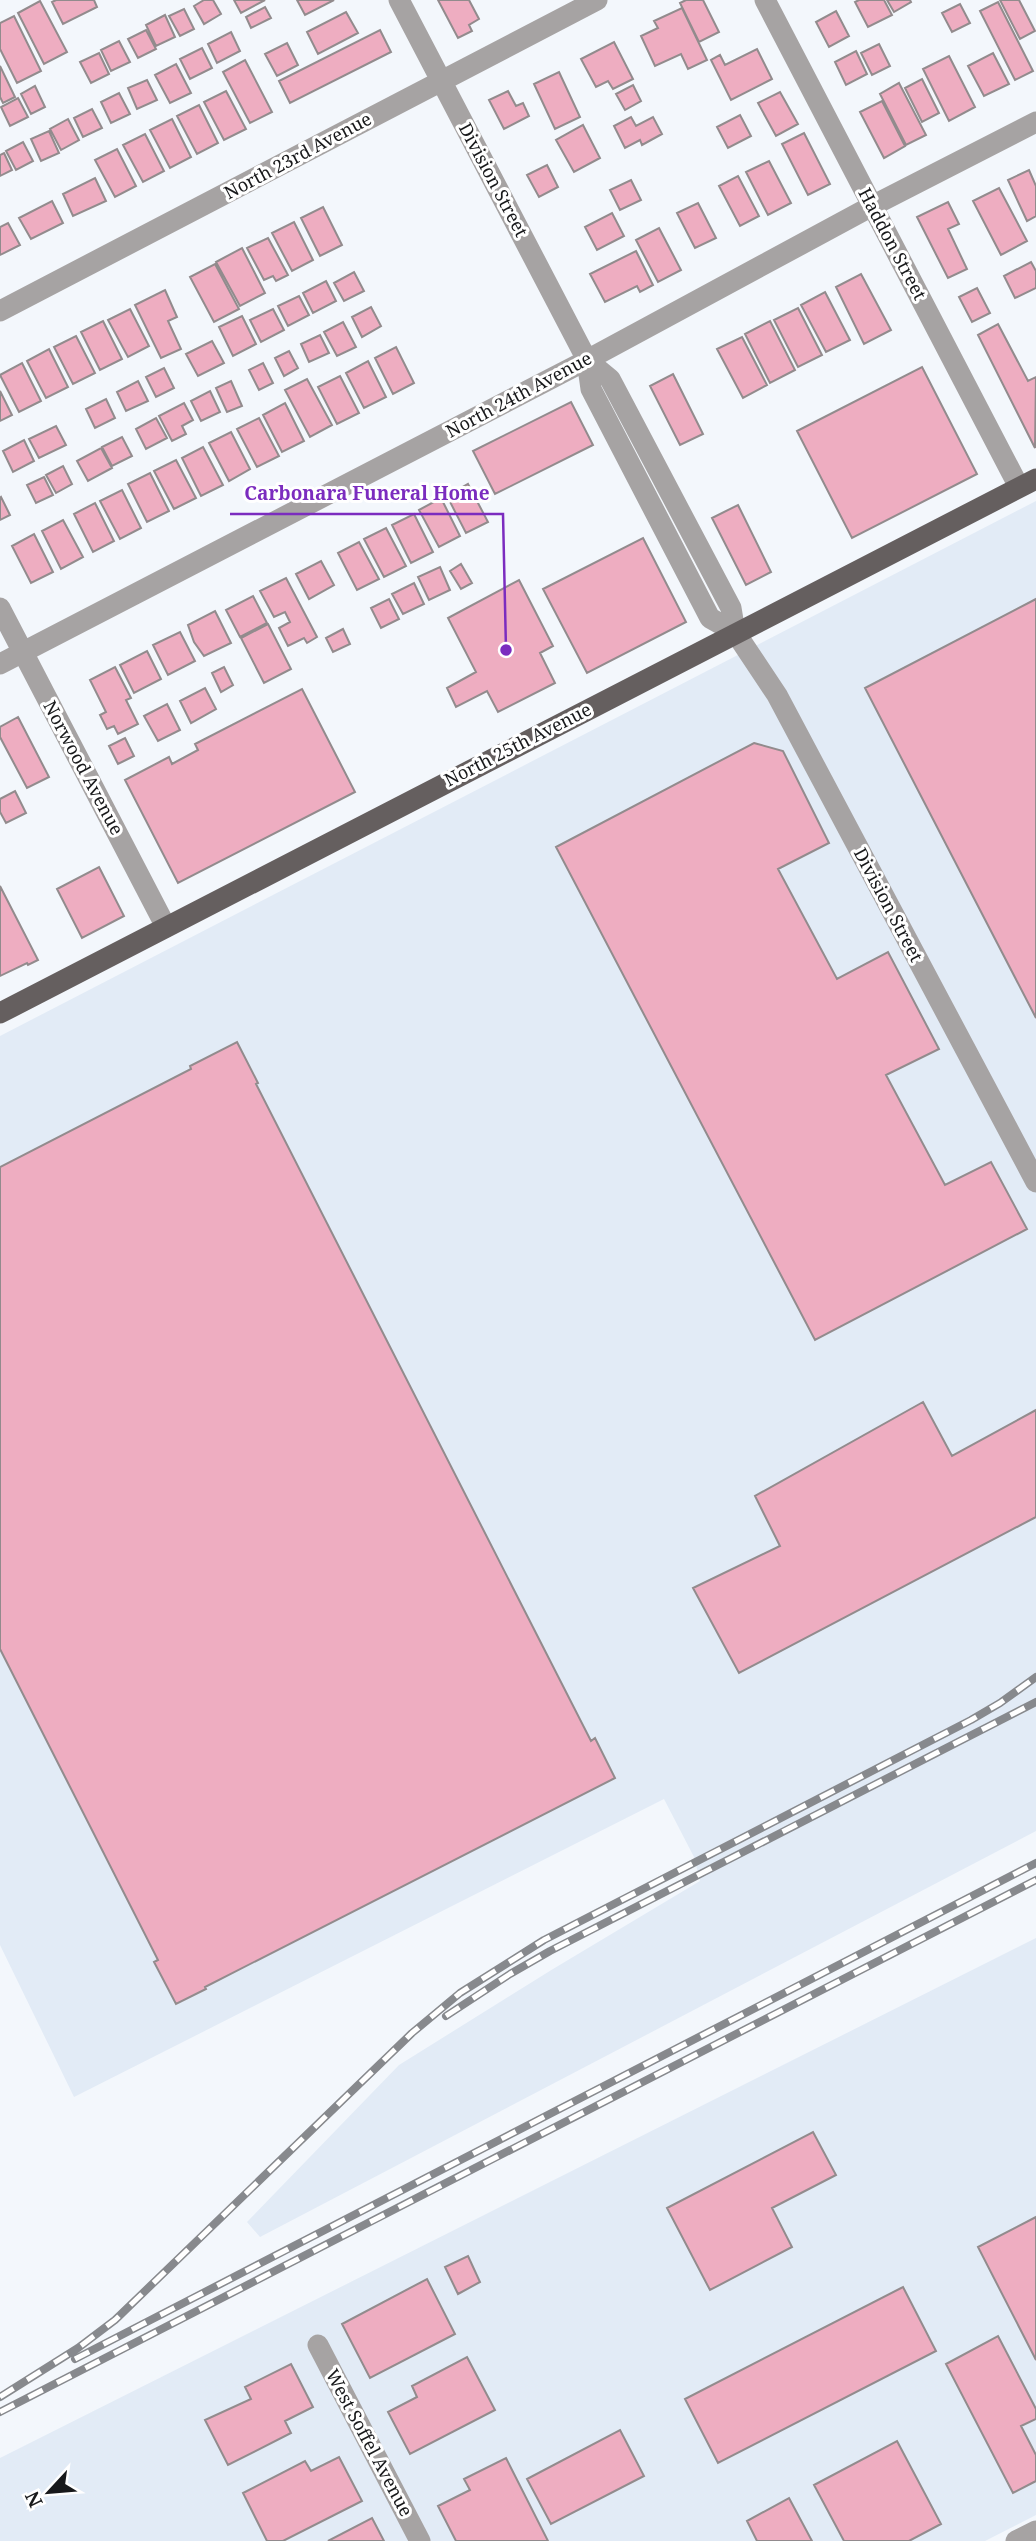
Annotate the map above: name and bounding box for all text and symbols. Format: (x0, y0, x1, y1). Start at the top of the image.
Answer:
street label: North 23rd Avenue (220, 106, 375, 204)
street label: Division Street (454, 118, 534, 241)
street label: Haddon Street (853, 183, 932, 304)
street label: North 24th Avenue (441, 346, 596, 443)
callout: Carbonara Funeral Home (230, 474, 503, 514)
text: Carbonara Funeral Home (244, 480, 490, 506)
street label: Norwood Avenue (38, 696, 129, 839)
street label: North 25th Avenue (440, 697, 595, 792)
street label: Division Street (849, 843, 929, 966)
street label: West Soffel Avenue (321, 2365, 419, 2520)
north arrow (14, 2457, 84, 2527)
text: N (19, 2487, 49, 2512)

